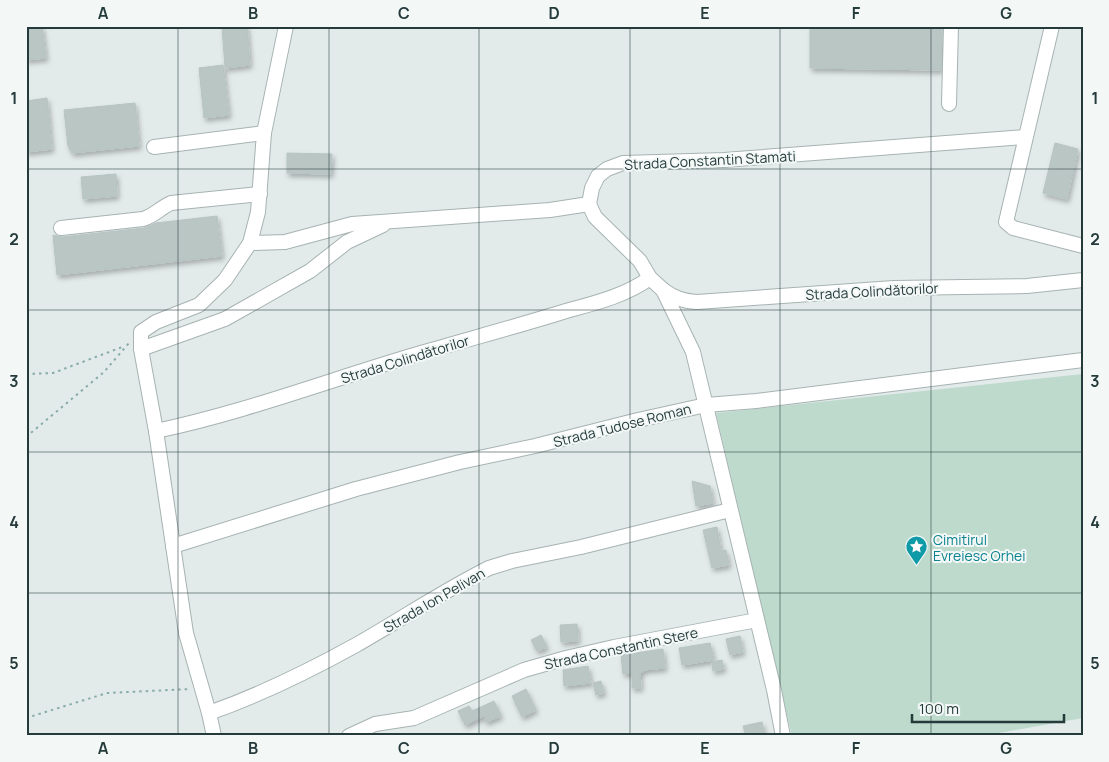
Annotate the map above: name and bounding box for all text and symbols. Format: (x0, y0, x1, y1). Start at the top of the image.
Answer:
text: A (98, 2, 109, 24)
text: B (248, 2, 258, 24)
text: C (398, 2, 410, 24)
text: D (548, 2, 560, 24)
text: E (700, 2, 710, 24)
text: F (852, 2, 861, 24)
text: G (1000, 2, 1012, 24)
text: 1 (10, 87, 18, 109)
text: 1 (1091, 87, 1099, 109)
street label: Strada Constantin Stamati (624, 146, 796, 174)
text: 2 (9, 228, 19, 250)
text: 2 (1090, 228, 1100, 250)
street label: Strada Colindătorilor (805, 278, 939, 304)
street label: Strada Colindătorilor (338, 330, 472, 388)
text: 3 (9, 370, 19, 392)
text: 3 (1090, 370, 1100, 392)
street label: Strada Tudose Roman (551, 399, 693, 451)
text: 4 (9, 511, 19, 533)
text: 4 (1090, 511, 1100, 533)
place label: Cimitirul Evreiesc Orhei (933, 530, 1025, 565)
place icon: Cimitirul Evreiesc Orhei (905, 535, 929, 566)
street label: Strada Ion Pelivan (380, 563, 488, 637)
street label: Strada Constantin Stere (542, 622, 700, 674)
text: 5 (9, 652, 19, 674)
text: 5 (1090, 652, 1100, 674)
scale bar (912, 692, 1064, 724)
text: 100 m (919, 698, 959, 719)
text: A (98, 737, 109, 759)
text: B (248, 737, 258, 759)
text: C (398, 737, 410, 759)
text: D (548, 737, 560, 759)
text: E (700, 737, 710, 759)
text: F (852, 737, 861, 759)
text: G (1000, 737, 1012, 759)

